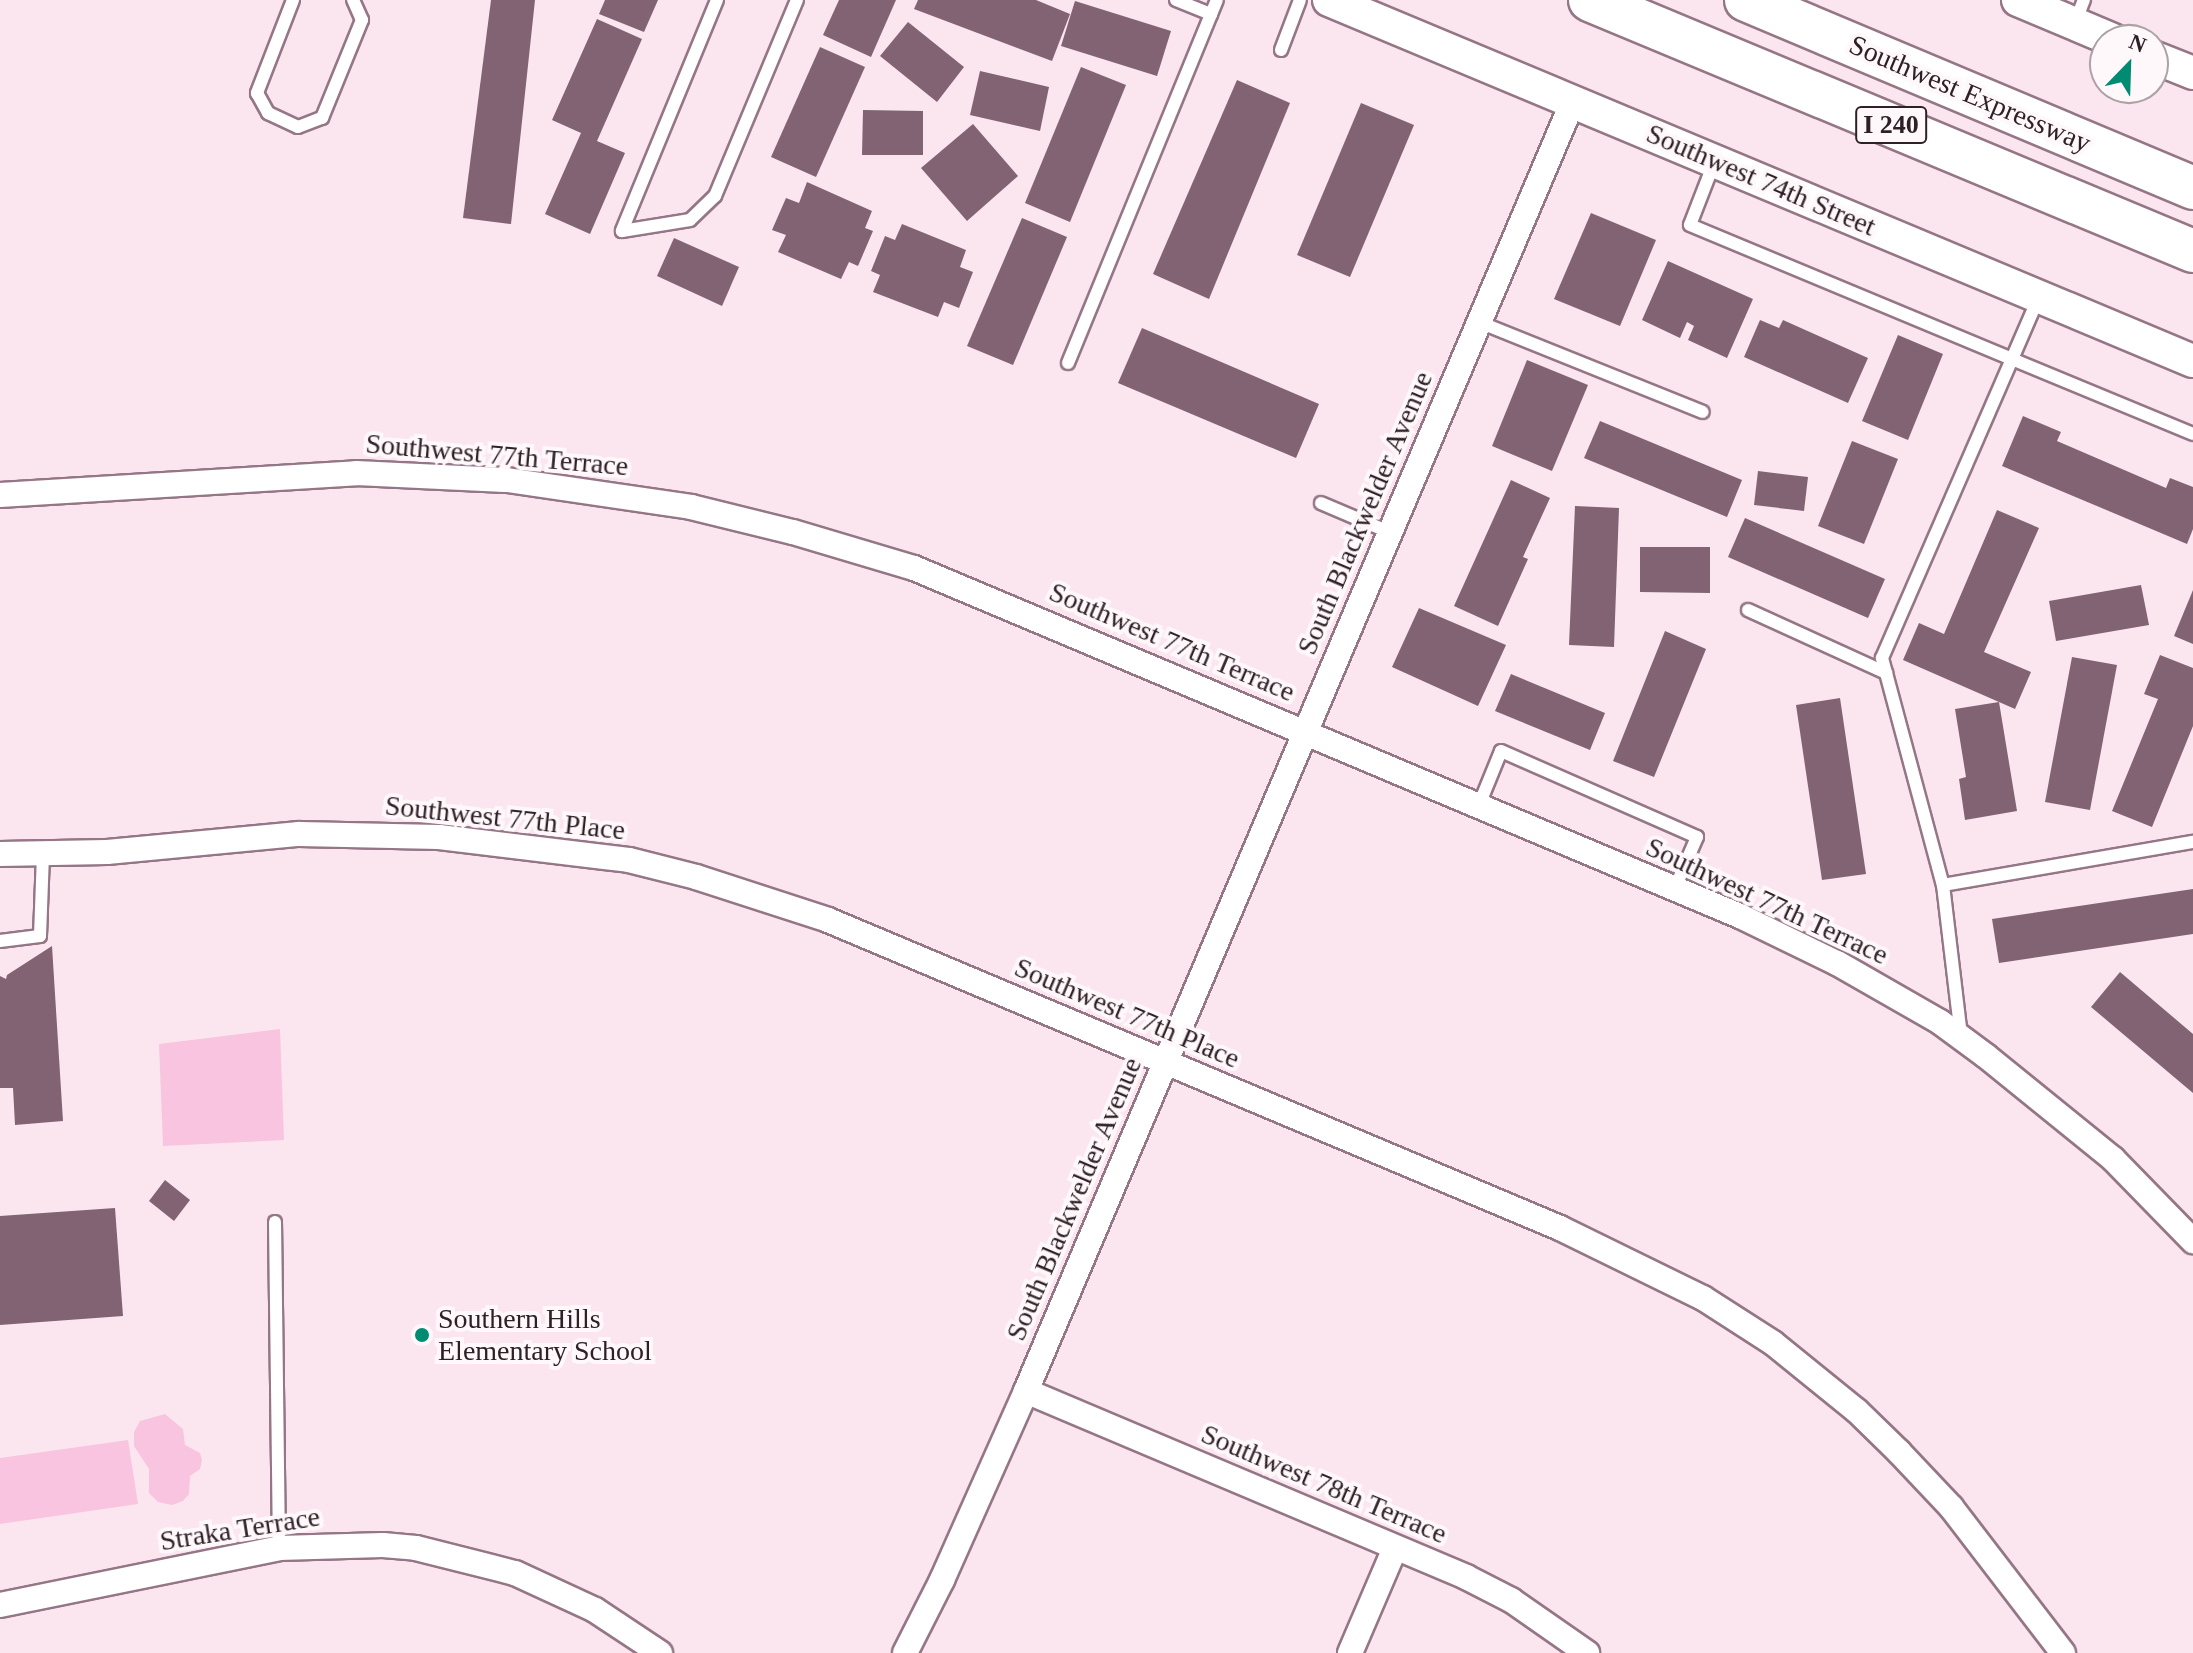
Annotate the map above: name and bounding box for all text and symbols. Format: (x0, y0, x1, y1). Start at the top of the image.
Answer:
north arrow (2089, 24, 2169, 104)
street label: Southwest Expressway (1844, 28, 2096, 160)
text: N (2126, 29, 2150, 58)
road number: I 240 (1855, 103, 1927, 147)
street label: Southwest 74th Street (1641, 117, 1881, 243)
street label: South Blackwelder Avenue (1290, 366, 1440, 660)
street label: Southwest 77th Terrace (364, 427, 630, 483)
street label: Southwest 77th Terrace (1044, 575, 1300, 709)
street label: Southwest 77th Place (383, 789, 627, 847)
street label: Southwest 77th Terrace (1640, 830, 1894, 972)
street label: Southwest 77th Place (1009, 950, 1245, 1076)
street label: South Blackwelder Avenue (999, 1052, 1149, 1346)
place label: Southern Hills Elementary School (438, 1302, 652, 1368)
marker: Southern Hills Elementary School (413, 1326, 431, 1344)
street label: Southwest 78th Terrace (1196, 1417, 1452, 1551)
street label: Straka Terrace (157, 1500, 323, 1558)

